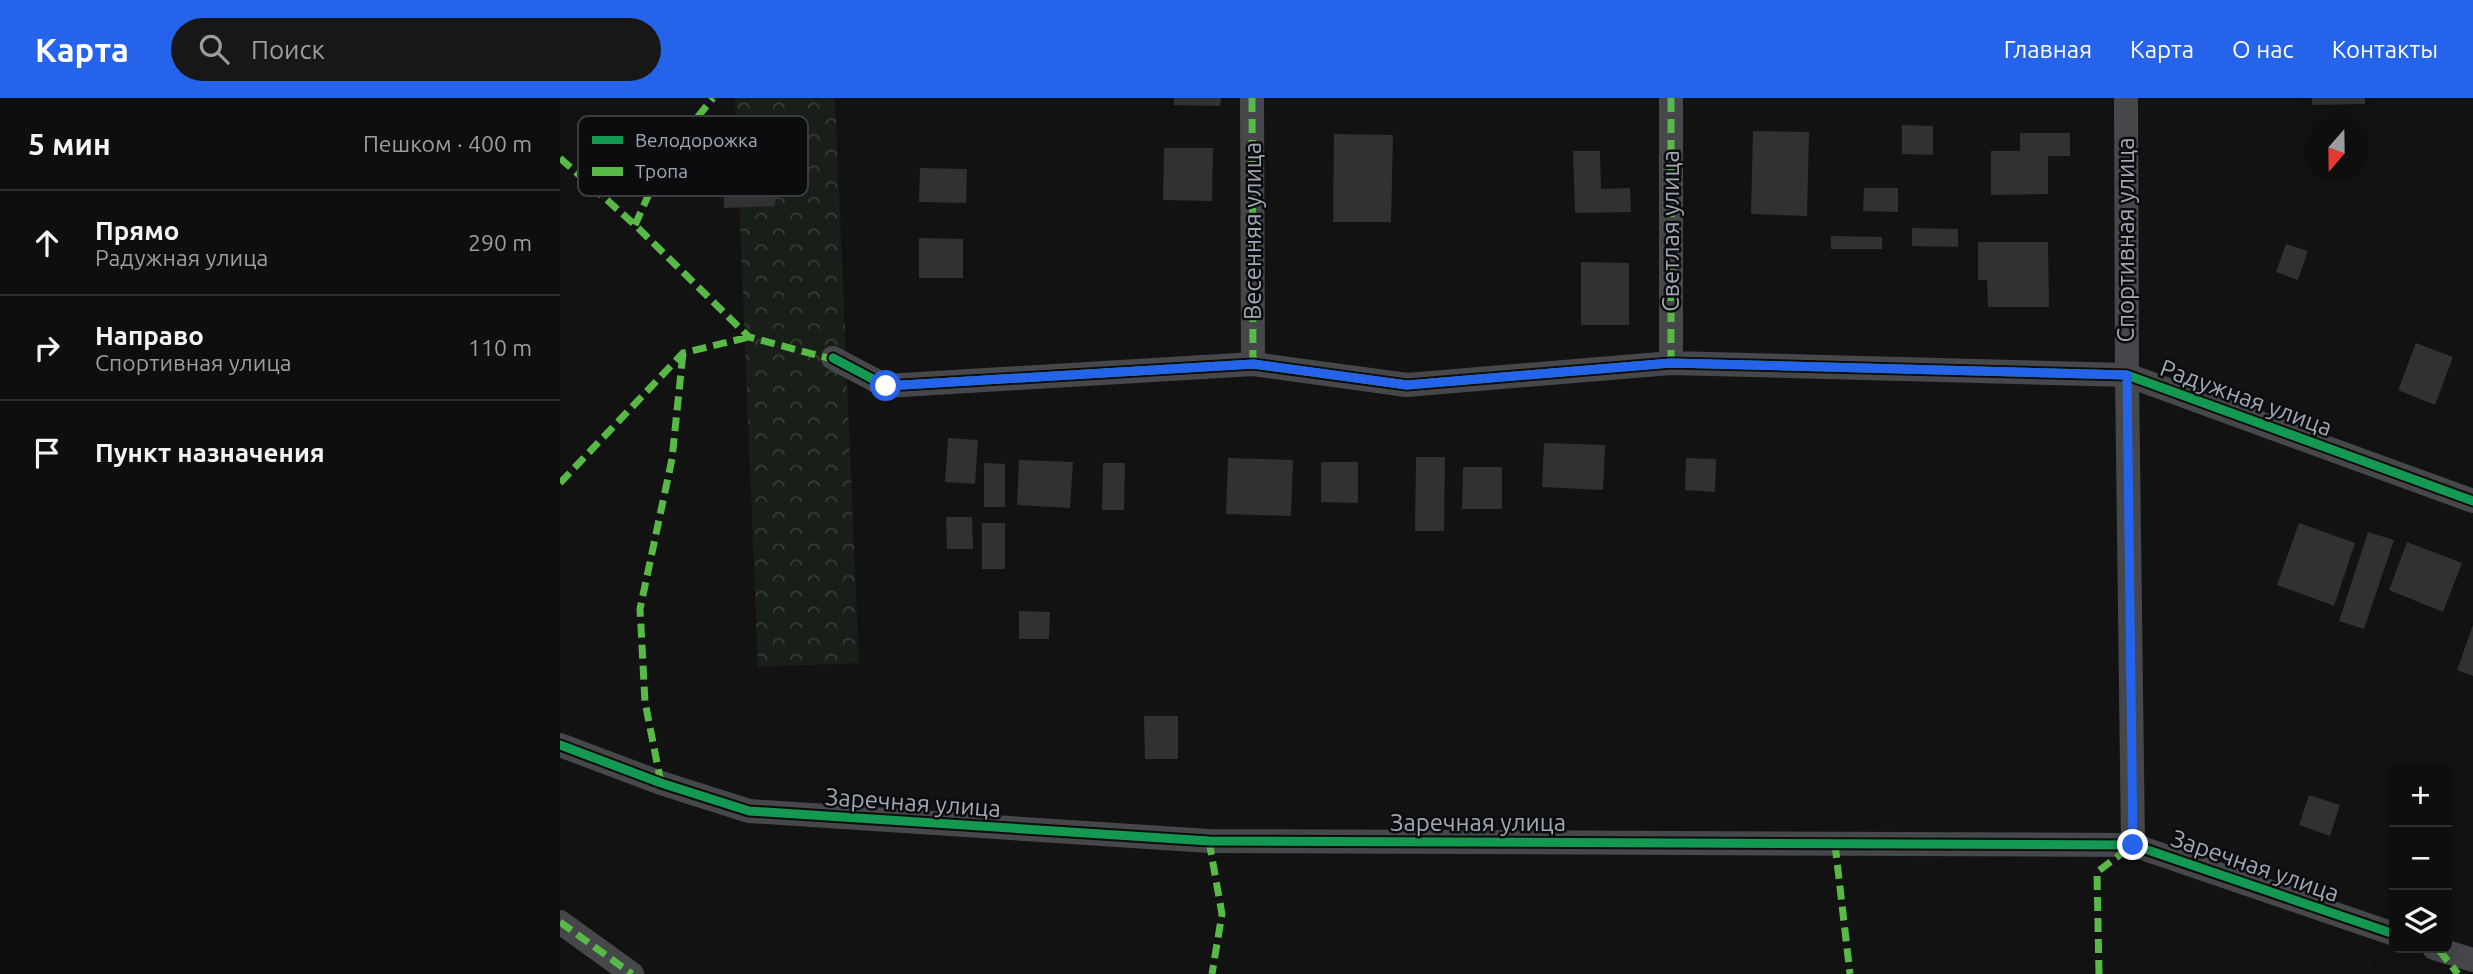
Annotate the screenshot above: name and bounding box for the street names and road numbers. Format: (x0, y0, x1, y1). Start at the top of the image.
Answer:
street label: Спортивная улица (2112, 137, 2139, 343)
street label: Весенняя улица (1239, 142, 1266, 320)
street label: Светлая улица (1657, 150, 1684, 312)
street label: Радужная улица (2157, 354, 2336, 441)
street label: Заречная улица (824, 783, 1002, 822)
street label: Заречная улица (1390, 809, 1566, 836)
street label: Заречная улица (2168, 824, 2343, 907)

